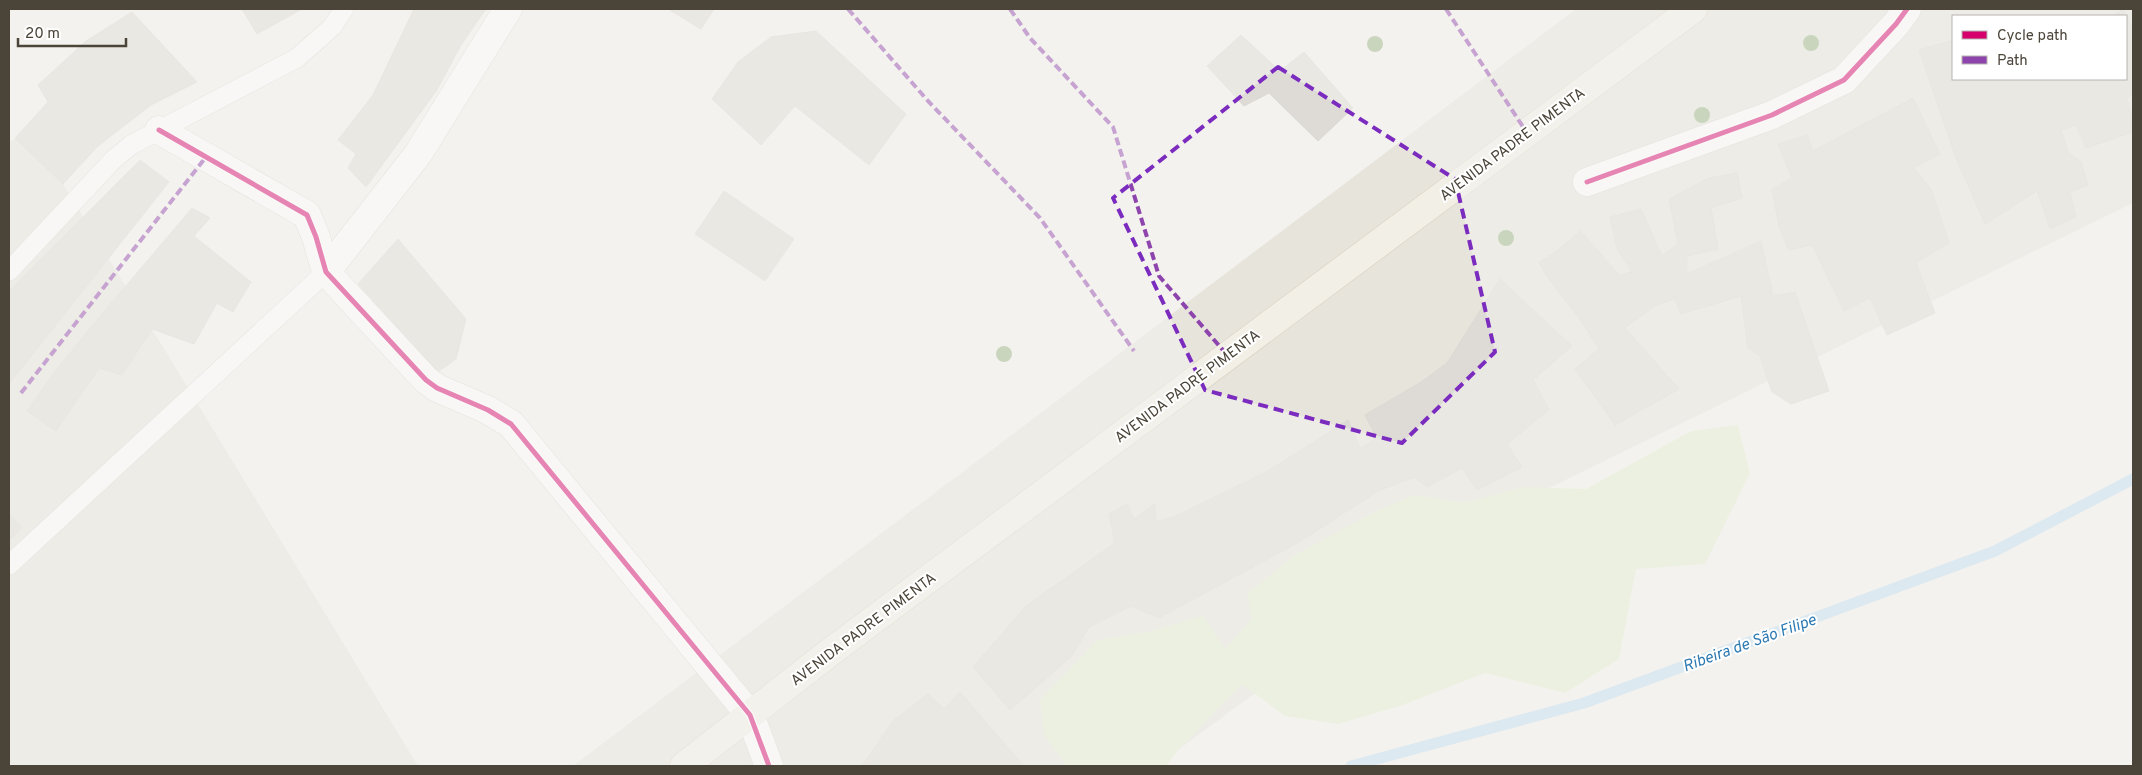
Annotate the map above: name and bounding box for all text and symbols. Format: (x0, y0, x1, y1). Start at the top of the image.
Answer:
scale bar (18, 15, 125, 47)
legend (1952, 15, 2127, 80)
text: 20 m (25, 25, 60, 44)
text: Cycle path (1997, 27, 2068, 46)
text: Path (1997, 52, 2028, 71)
street label: AVENIDA PADRE PIMENTA (1436, 84, 1589, 206)
street label: AVENIDA PADRE PIMENTA (1111, 326, 1264, 448)
street label: AVENIDA PADRE PIMENTA (787, 569, 940, 691)
water label: Ribeira de São Filipe (1680, 610, 1820, 677)

